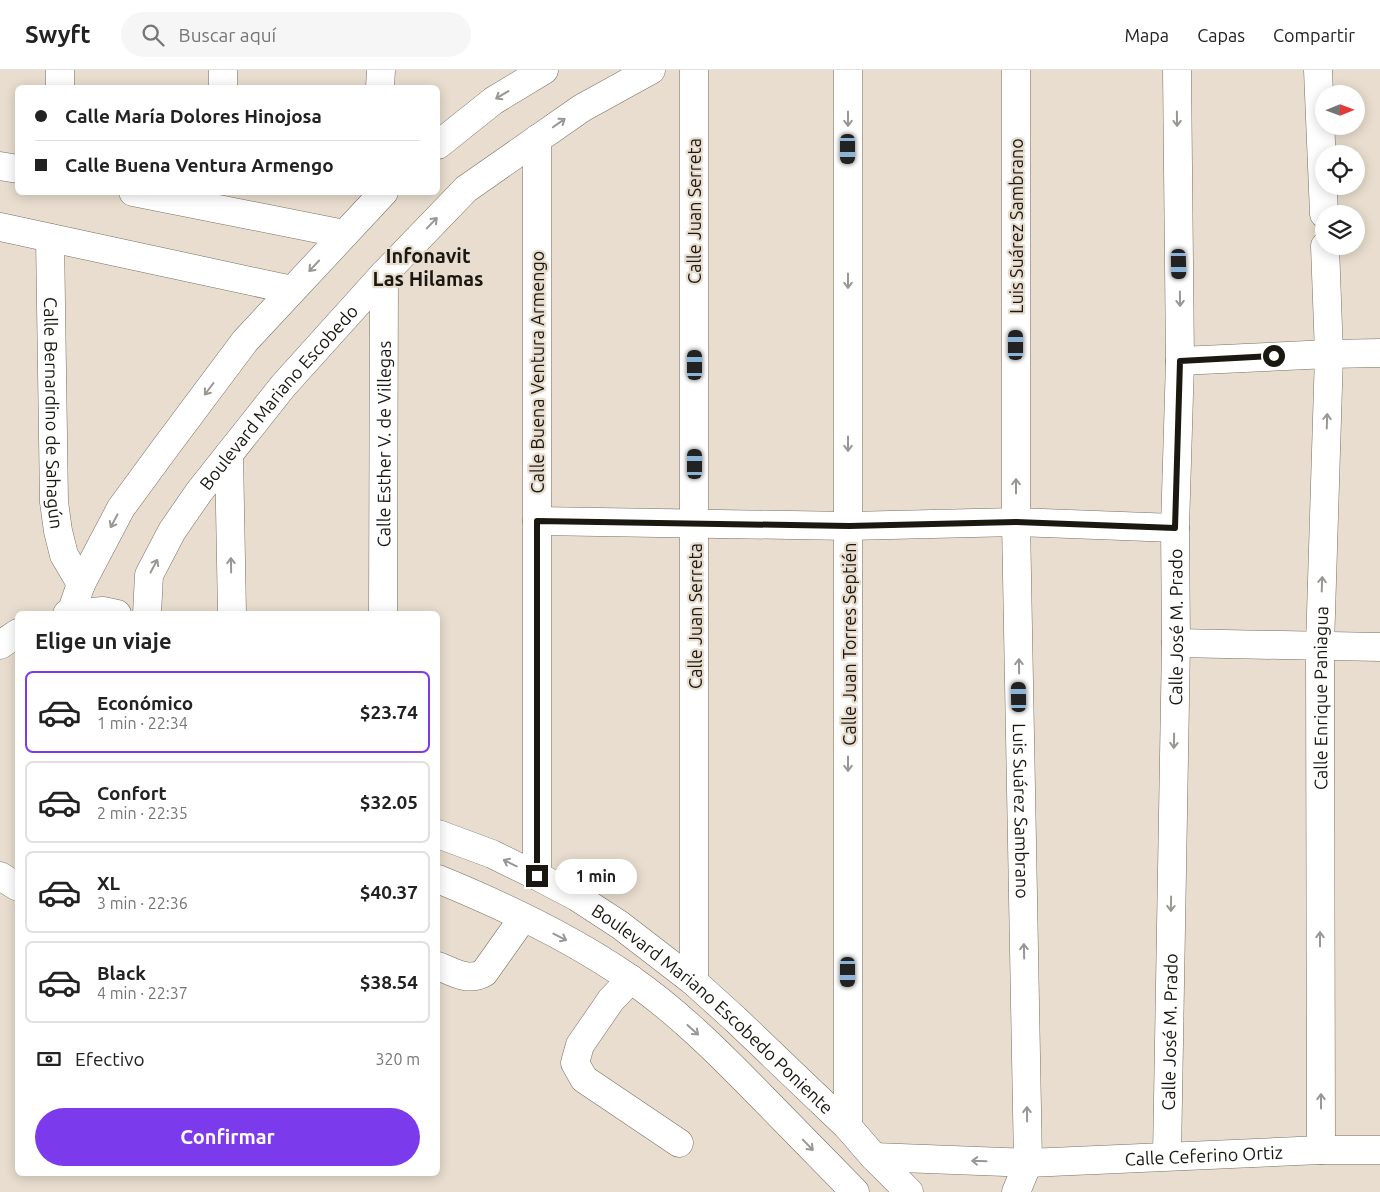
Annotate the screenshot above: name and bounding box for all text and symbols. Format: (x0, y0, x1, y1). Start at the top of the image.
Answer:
search box (121, 12, 471, 57)
text: Swyft (25, 21, 91, 48)
icon: search (139, 21, 167, 49)
text: Buscar aquí (179, 24, 276, 46)
text: Mapa (1124, 25, 1169, 45)
text: Capas (1197, 25, 1245, 45)
text: Compartir (1273, 25, 1355, 45)
north arrow (1315, 85, 1365, 135)
map controls (1315, 85, 1365, 255)
one-way arrow (496, 91, 510, 101)
text: Calle María Dolores Hinojosa (65, 105, 322, 127)
one-way arrow (843, 110, 853, 126)
one-way arrow (1172, 110, 1182, 126)
one-way arrow (552, 118, 566, 129)
car (840, 134, 855, 164)
street label: Calle Juan Serreta (684, 138, 704, 284)
street label: Luis Suárez Sambrano (1006, 138, 1026, 314)
button: locate (1315, 145, 1365, 195)
text: Calle Buena Ventura Armengo (65, 154, 334, 176)
button: layers (1315, 205, 1365, 255)
one-way arrow (425, 218, 437, 230)
district label: Infonavit Las Hilamas (373, 244, 483, 290)
car (1171, 249, 1186, 279)
street label: Calle Buena Ventura Armengo (527, 251, 547, 493)
one-way arrow (308, 260, 320, 272)
one-way arrow (843, 272, 853, 289)
one-way arrow (1175, 290, 1185, 306)
street label: Calle Bernardino de Sahagún (41, 297, 68, 530)
street label: Boulevard Mariano Escobedo (195, 300, 362, 493)
car (1008, 330, 1023, 360)
street label: Calle Esther V. de Villegas (373, 340, 394, 547)
route start (1263, 345, 1285, 367)
car (687, 350, 702, 380)
one-way arrow (204, 382, 214, 396)
one-way arrow (1322, 413, 1332, 430)
one-way arrow (844, 435, 853, 451)
car (687, 449, 702, 479)
one-way arrow (1011, 479, 1021, 495)
one-way arrow (109, 514, 119, 529)
street label: Calle Juan Torres Septién (839, 542, 859, 746)
street label: Calle Juan Serreta (685, 543, 705, 689)
street label: Calle José M. Prado (1165, 548, 1186, 706)
one-way arrow (226, 557, 236, 574)
one-way arrow (150, 559, 159, 574)
one-way arrow (1317, 576, 1327, 592)
street label: Calle Enrique Paniagua (1310, 606, 1331, 790)
text: Elige un viaje (35, 628, 172, 653)
one-way arrow (1014, 659, 1023, 675)
car (1011, 682, 1026, 712)
icon: car (37, 690, 82, 735)
text: Económico (97, 692, 193, 714)
text: $23.74 (360, 701, 418, 723)
text: 1 min · 22:34 (97, 714, 188, 732)
street label: Luis Suárez Sambrano (1010, 723, 1033, 899)
one-way arrow (1169, 732, 1179, 749)
one-way arrow (843, 755, 853, 771)
icon: car (37, 780, 82, 825)
text: Confort (97, 782, 167, 804)
text: $32.05 (360, 791, 418, 813)
text: 2 min · 22:35 (97, 804, 188, 822)
one-way arrow (503, 858, 518, 867)
callout: 1 min (554, 858, 637, 894)
route end (526, 865, 548, 887)
text: 1 min (576, 867, 616, 885)
icon: car (37, 870, 82, 915)
text: XL (97, 872, 120, 894)
text: $40.37 (360, 881, 418, 903)
text: 3 min · 22:36 (97, 894, 188, 912)
one-way arrow (1167, 895, 1176, 911)
street label: Boulevard Mariano Escobedo Poniente (588, 900, 838, 1118)
one-way arrow (1315, 931, 1325, 947)
one-way arrow (553, 932, 568, 942)
one-way arrow (1019, 944, 1029, 960)
street label: Calle José M. Prado (1158, 953, 1181, 1111)
car (840, 957, 855, 987)
icon: car (37, 960, 82, 1005)
text: Black (97, 962, 146, 984)
text: $38.54 (360, 971, 418, 993)
text: 4 min · 22:37 (97, 984, 188, 1002)
one-way arrow (687, 1024, 700, 1036)
icon: cash (35, 1045, 63, 1073)
text: Efectivo (75, 1048, 145, 1070)
text: 320 m (375, 1050, 420, 1068)
one-way arrow (1316, 1093, 1326, 1110)
one-way arrow (1022, 1106, 1031, 1122)
button: Confirmar (35, 1108, 420, 1166)
one-way arrow (802, 1138, 814, 1151)
street label: Calle Ceferino Ortiz (1124, 1142, 1283, 1169)
one-way arrow (971, 1156, 988, 1166)

